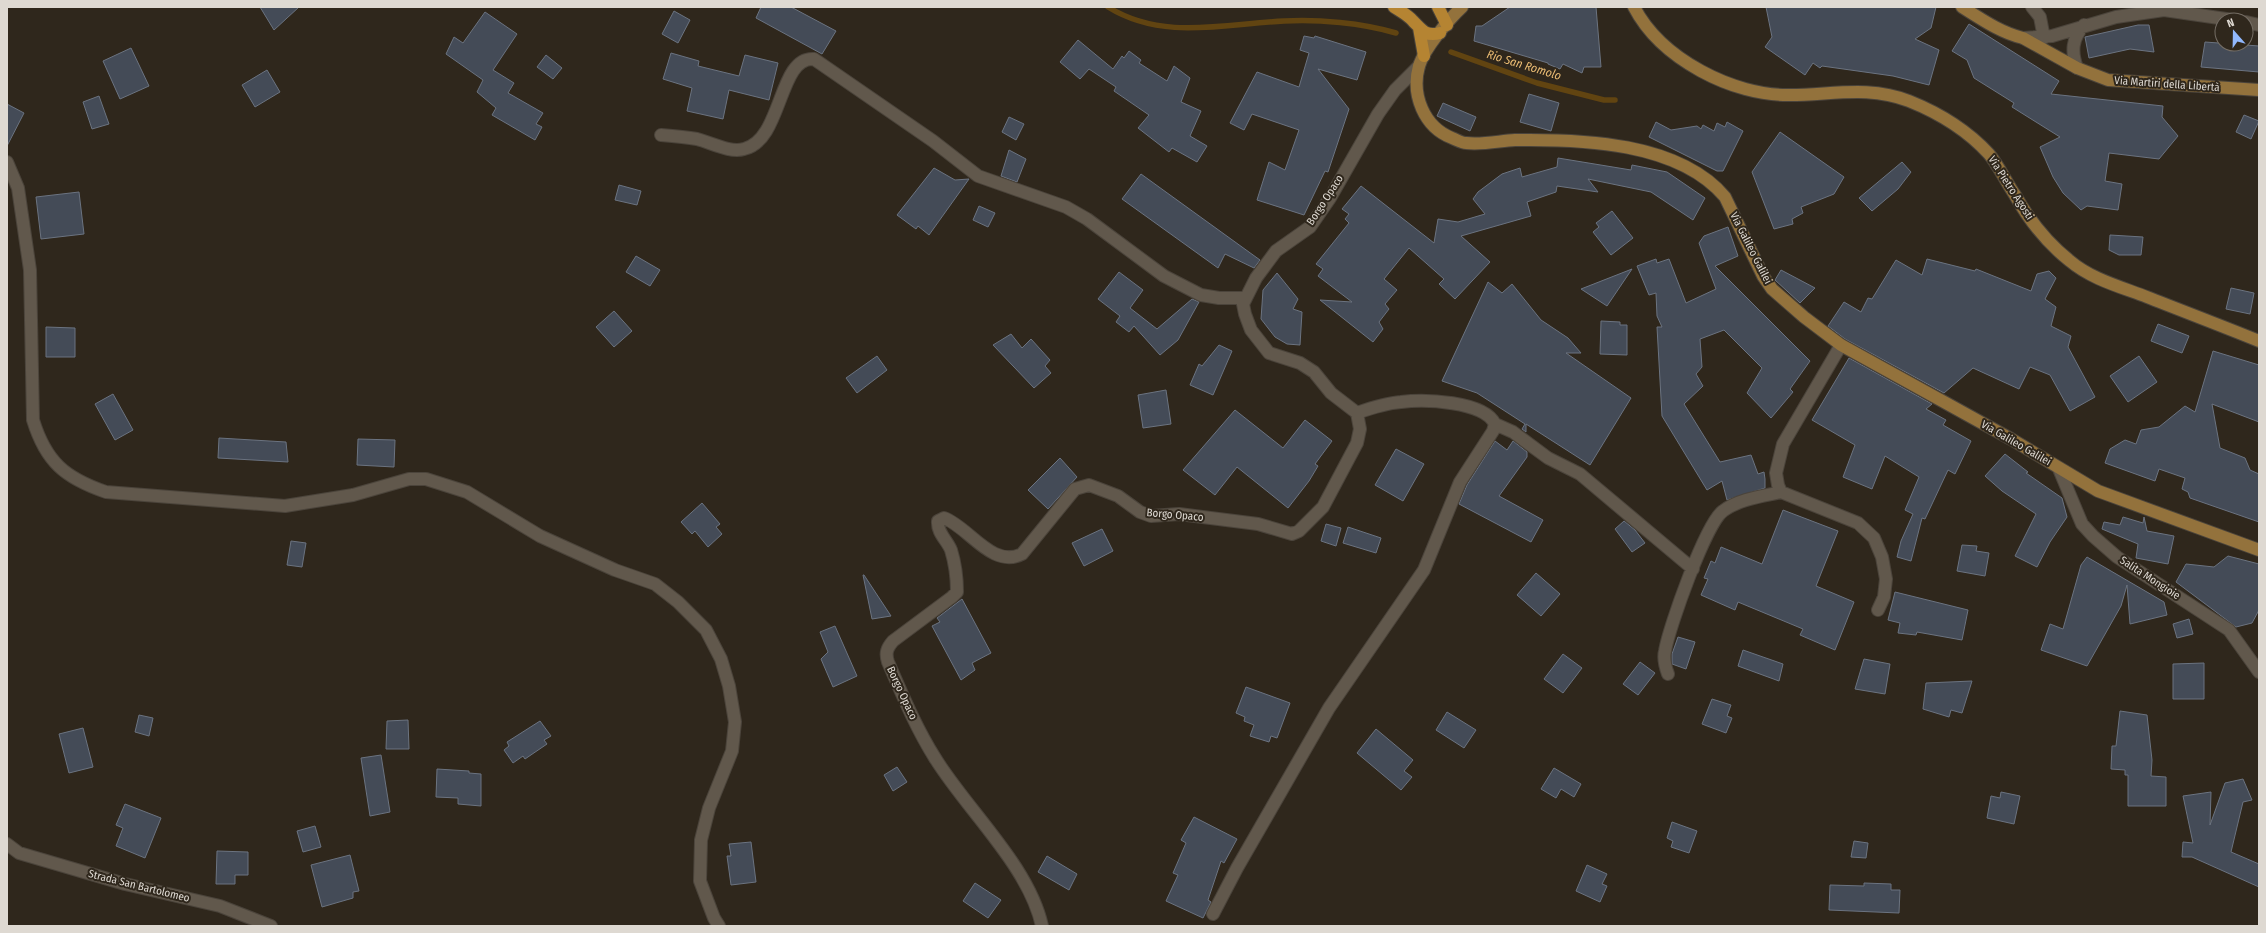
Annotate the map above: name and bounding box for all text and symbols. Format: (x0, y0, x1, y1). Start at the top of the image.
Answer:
north arrow (2214, 12, 2254, 52)
text: N (2225, 16, 2236, 30)
water label: Rio San Romolo (1485, 47, 1563, 83)
street label: Via Martiri della Libertà (2114, 74, 2220, 94)
street label: Via Pietro Agosti (1986, 154, 2037, 223)
street label: Borgo Opaco (1304, 172, 1346, 228)
street label: Via Galileo Galilei (1727, 210, 1775, 286)
street label: Via Galileo Galilei (1979, 418, 2053, 468)
street label: Borgo Opaco (1146, 506, 1204, 524)
street label: Salita Mongioie (2117, 554, 2183, 602)
street label: Borgo Opaco (884, 664, 920, 722)
street label: Strada San Bartolomeo (87, 867, 191, 905)

